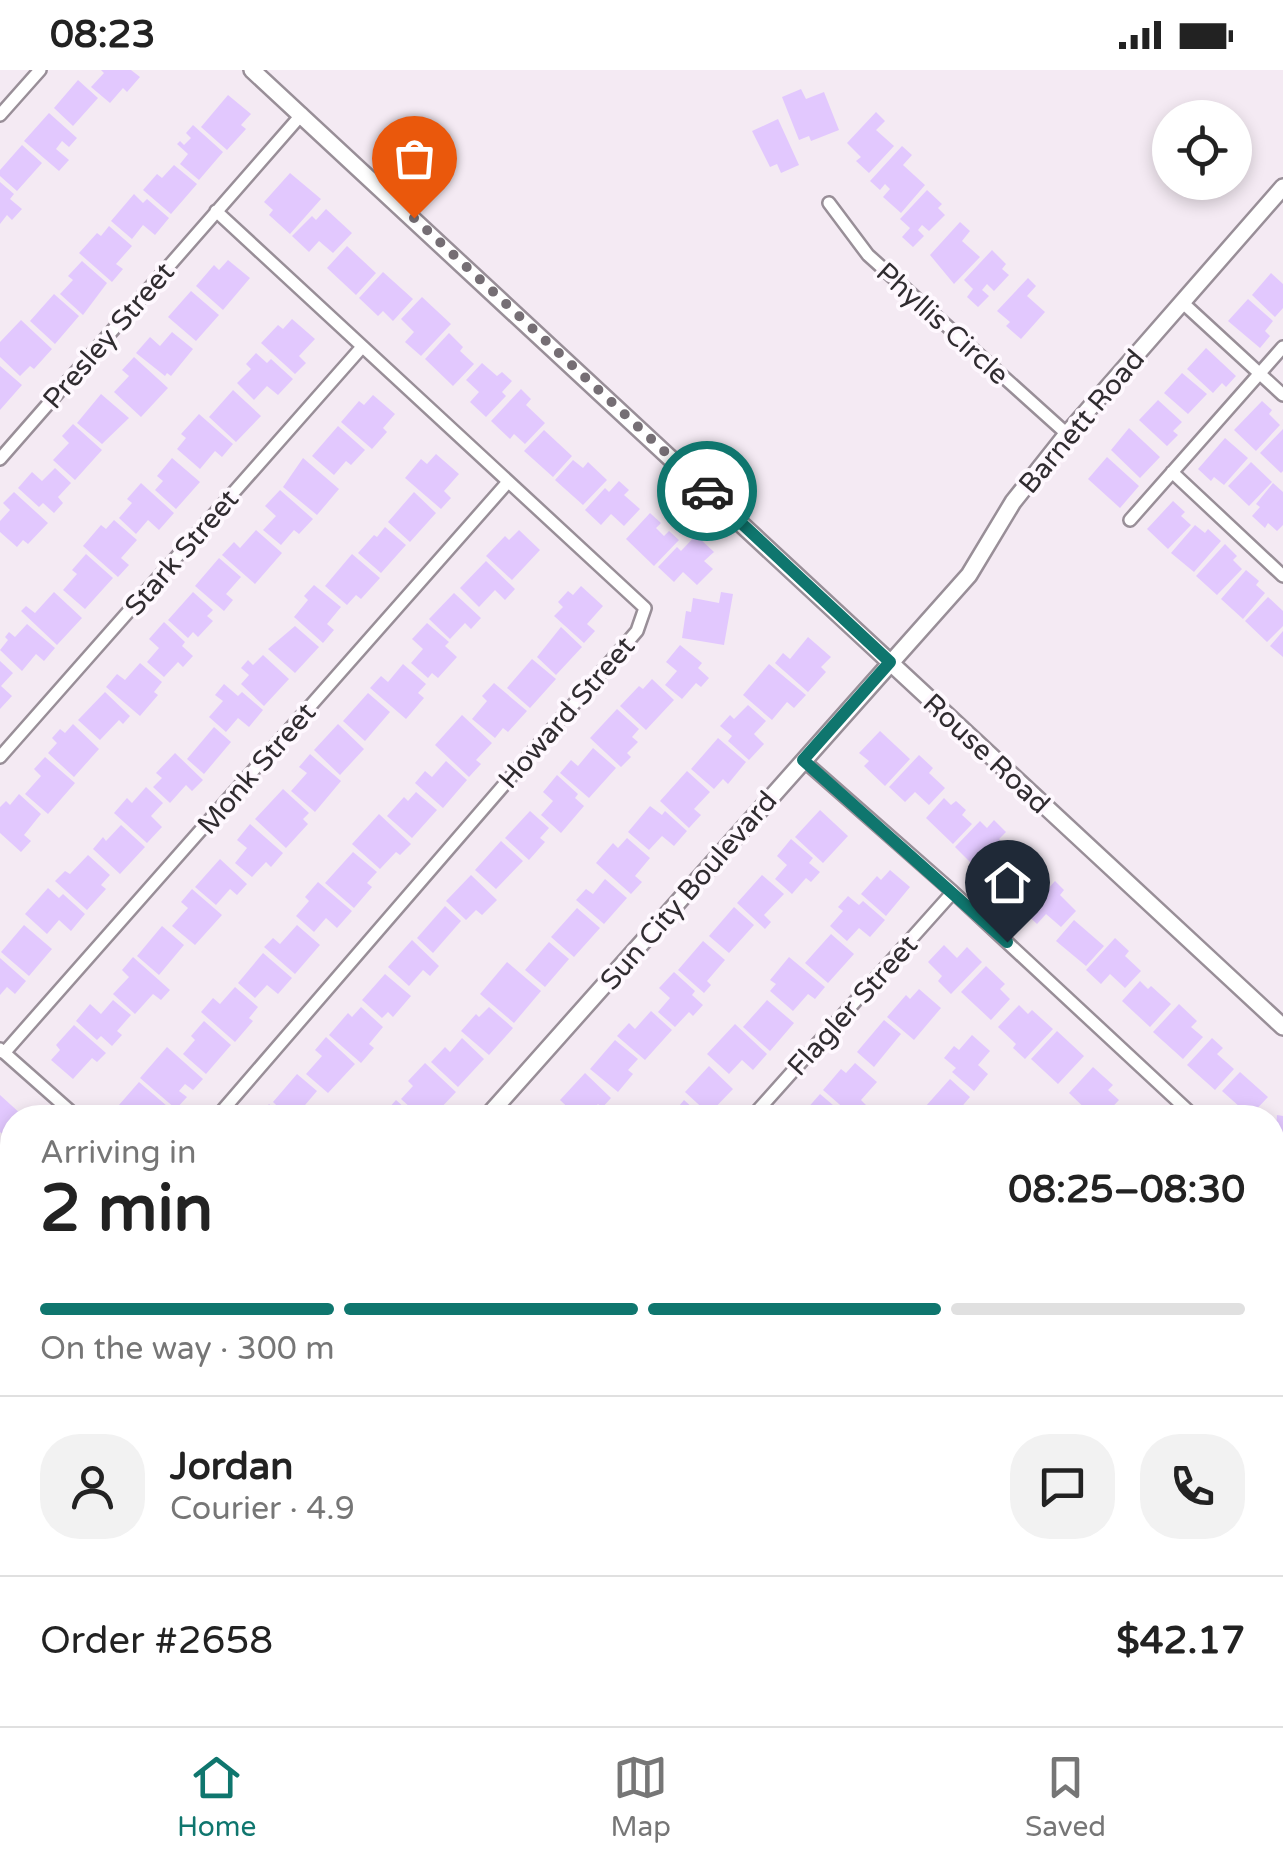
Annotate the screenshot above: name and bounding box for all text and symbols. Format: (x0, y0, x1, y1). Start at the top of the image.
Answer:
text: 08:23 (50, 12, 155, 58)
map controls (1152, 100, 1252, 200)
button: locate (1152, 100, 1252, 200)
pin (372, 116, 457, 219)
icon: bag (387, 131, 442, 186)
street label: Presley Street (36, 255, 182, 416)
street label: Phyllis Circle (869, 255, 1016, 392)
street label: Barnett Road (1012, 343, 1152, 501)
courier (657, 441, 757, 541)
icon: car (680, 464, 735, 519)
street label: Stark Street (118, 482, 246, 623)
street label: Howard Street (491, 629, 642, 796)
street label: Rouse Road (916, 686, 1057, 821)
street label: Monk Street (190, 696, 323, 841)
street label: Sun City Boulevard (593, 784, 784, 997)
pin (965, 840, 1050, 943)
icon: home (980, 855, 1035, 910)
street label: Flagler Street (781, 928, 925, 1083)
text: Arriving in (40, 1134, 197, 1172)
text: 08:25–08:30 (1008, 1167, 1245, 1213)
text: 2 min (40, 1170, 213, 1249)
text: On the way · 300 m (40, 1330, 335, 1368)
button: person (40, 1434, 145, 1539)
button: chat (1010, 1434, 1115, 1539)
button: phone (1140, 1434, 1245, 1539)
text: Jordan (170, 1444, 293, 1490)
text: Courier · 4.9 (170, 1490, 355, 1528)
text: Order #2658 (40, 1618, 273, 1664)
text: $42.17 (1116, 1618, 1245, 1664)
tab: Home (177, 1750, 256, 1844)
tab: Map (610, 1750, 671, 1844)
tab: Saved (1025, 1750, 1106, 1844)

